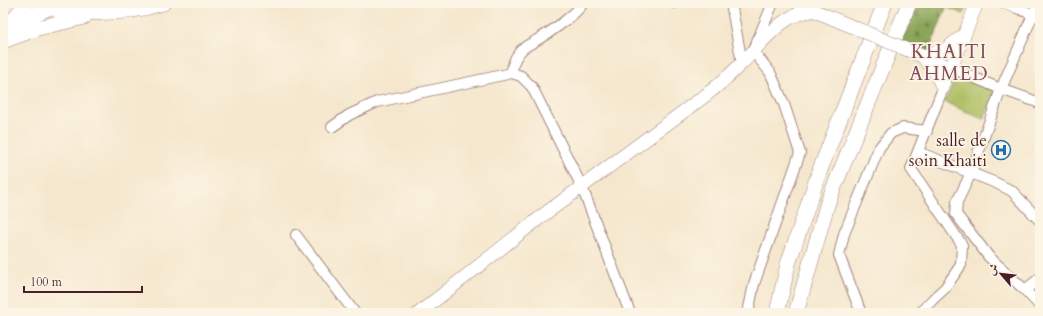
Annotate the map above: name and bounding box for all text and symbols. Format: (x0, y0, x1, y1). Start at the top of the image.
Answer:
district label: KHAITI AHMED (909, 39, 989, 87)
place label: salle de soin Khaiti (909, 129, 987, 172)
hospital icon: salle de soin Khaiti (990, 139, 1012, 161)
north arrow (981, 254, 1021, 294)
text: ش (983, 261, 1002, 278)
scale bar (24, 268, 142, 294)
text: 100 m (30, 274, 63, 290)

